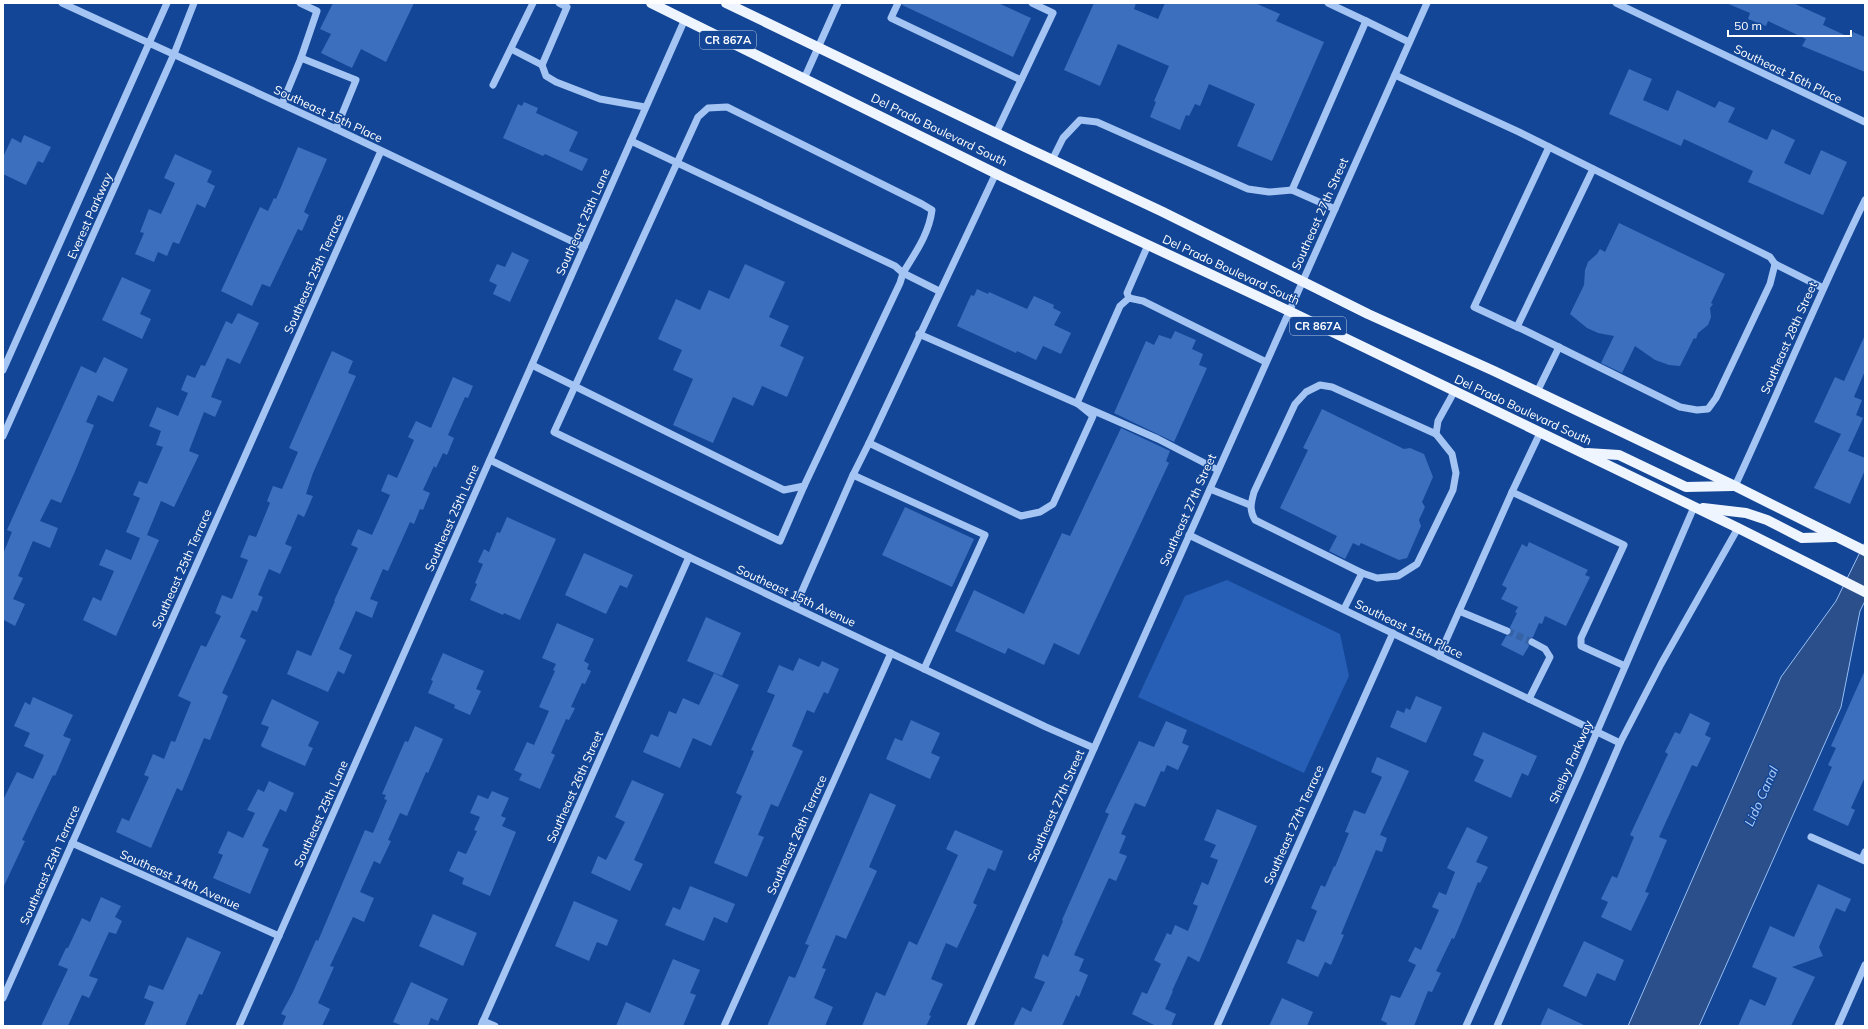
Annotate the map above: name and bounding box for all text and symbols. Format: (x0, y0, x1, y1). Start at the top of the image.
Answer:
scale bar (1728, 12, 1851, 38)
text: 50 m (1734, 18, 1762, 33)
road number: CR 867A (700, 31, 756, 49)
street label: Southeast 16th Place (1732, 41, 1845, 106)
street label: Southeast 15th Place (271, 82, 385, 145)
street label: Del Prado Boulevard South (869, 90, 1010, 169)
street label: Southeast 27th Street (1288, 155, 1351, 272)
street label: Southeast 25th Lane (552, 166, 613, 278)
street label: Everest Parkway (64, 170, 115, 261)
street label: Southeast 25th Terrace (280, 212, 347, 336)
street label: Del Prado Boulevard South (1160, 231, 1302, 308)
street label: Southeast 28th Street (1757, 279, 1820, 396)
road number: CR 867A (1290, 317, 1346, 335)
street label: Del Prado Boulevard South (1452, 371, 1594, 448)
street label: Southeast 27th Street (1156, 451, 1219, 568)
street label: Southeast 25th Lane (421, 462, 482, 574)
street label: Southeast 25th Terrace (148, 507, 215, 631)
street label: Southeast 15th Avenue (734, 561, 858, 630)
street label: Southeast 15th Place (1353, 596, 1466, 661)
street label: Shelby Parkway (1546, 717, 1596, 806)
street label: Southeast 26th Street (543, 728, 606, 845)
street label: Southeast 27th Street (1024, 747, 1087, 864)
street label: Southeast 25th Lane (290, 758, 351, 870)
street label: Southeast 27th Terrace (1260, 763, 1327, 887)
water label: Lido Canal (1741, 763, 1782, 828)
street label: Southeast 26th Terrace (763, 773, 830, 897)
street label: Southeast 25th Terrace (16, 803, 83, 927)
street label: Southeast 14th Avenue (118, 846, 243, 913)

